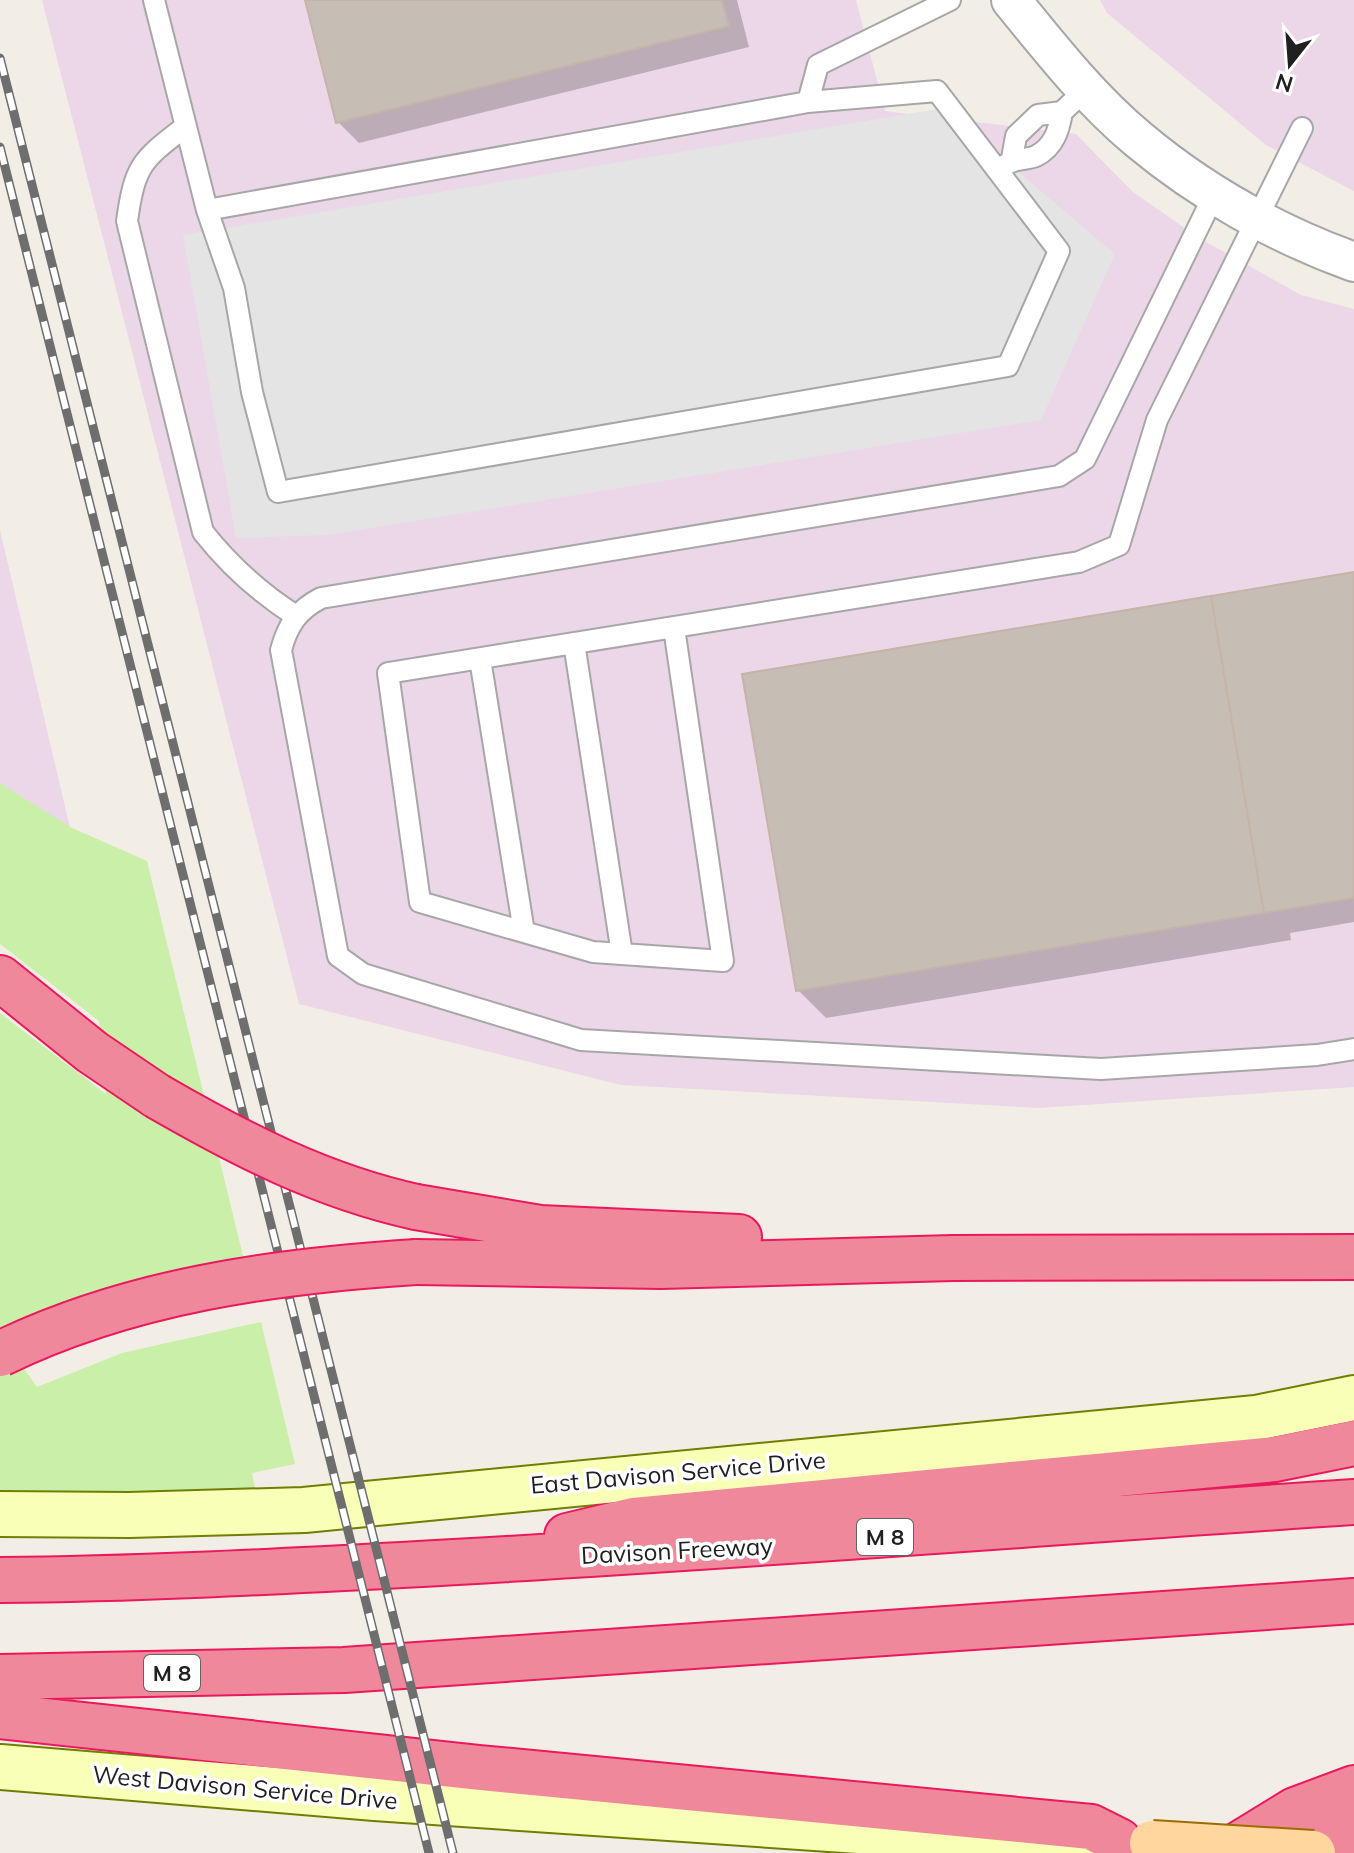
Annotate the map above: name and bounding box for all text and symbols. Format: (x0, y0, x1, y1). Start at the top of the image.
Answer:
north arrow (1250, 24, 1330, 104)
text: N (1272, 67, 1296, 99)
street label: East Davison Service Drive (529, 1444, 827, 1500)
road number: M 8 (857, 1519, 913, 1555)
street label: Davison Freeway (580, 1530, 774, 1570)
road number: M 8 (144, 1655, 200, 1691)
street label: West Davison Service Drive (91, 1759, 399, 1815)

